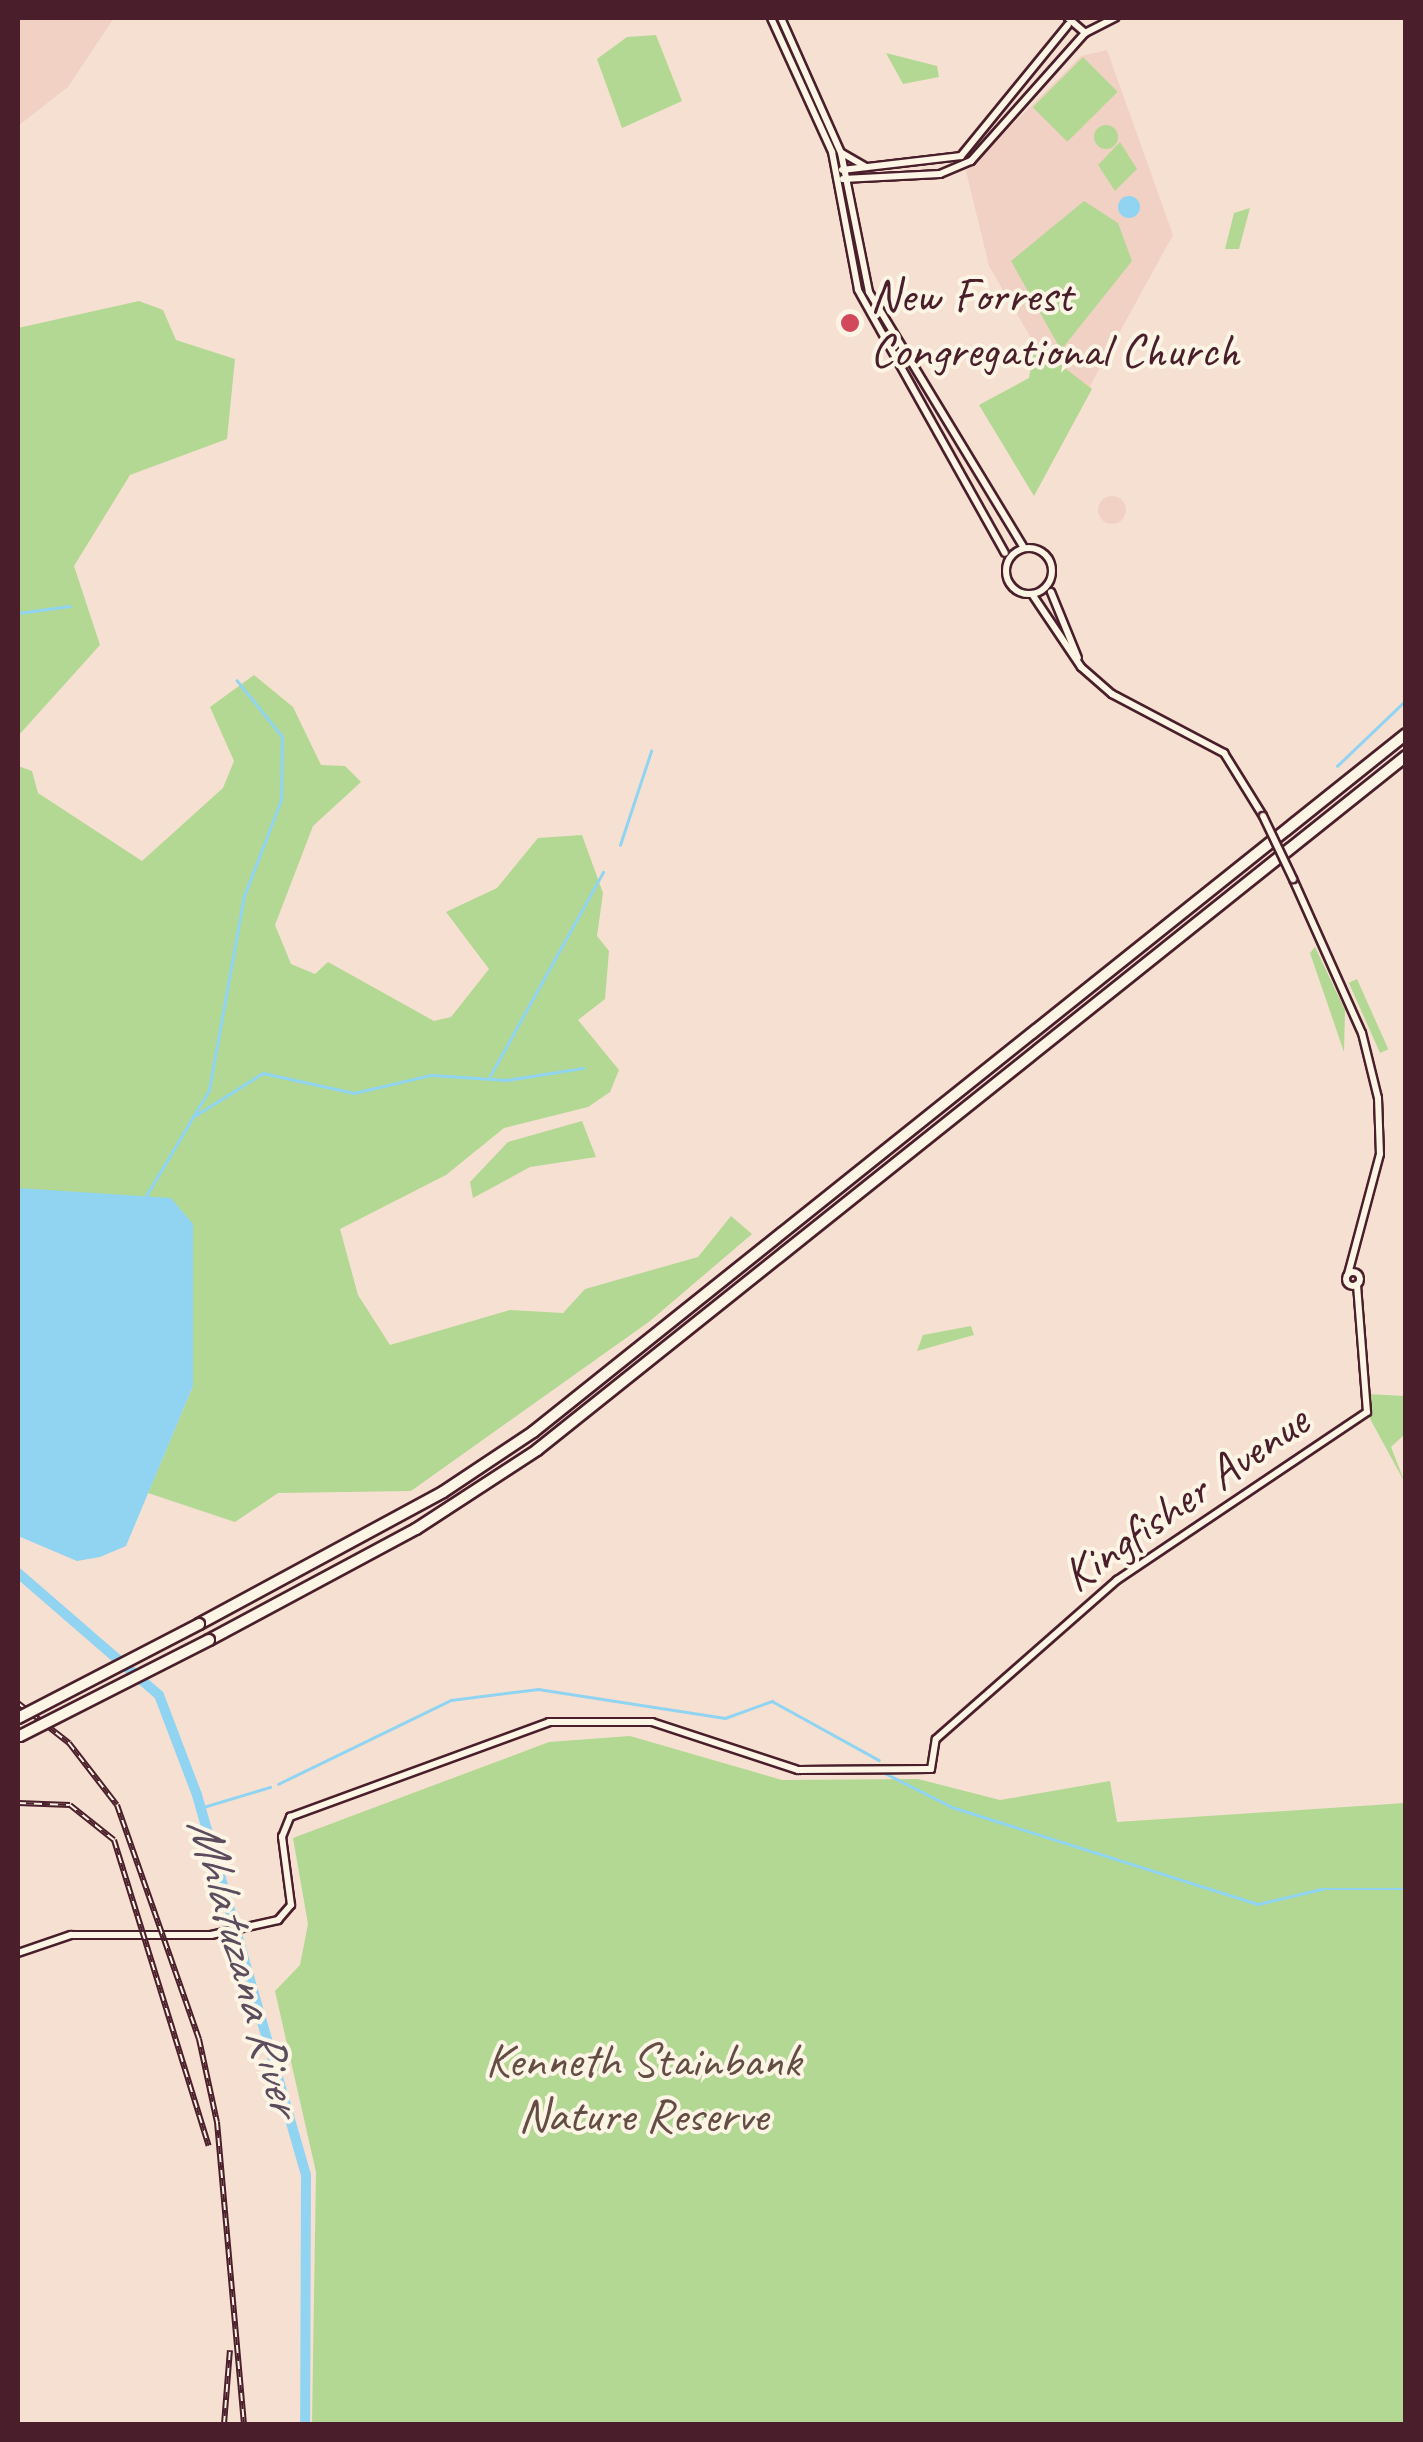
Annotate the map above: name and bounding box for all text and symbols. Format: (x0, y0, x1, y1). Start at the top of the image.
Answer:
place label: New Forrest Congregational Church (870, 266, 1241, 379)
marker: New Forrest Congregational Church (839, 312, 861, 334)
street label: Kingfisher Avenue (1051, 1392, 1319, 1604)
water label: Mhlatuzana River (174, 1810, 316, 2120)
park label: Kenneth Stainbank Nature Reserve (484, 2031, 802, 2144)

